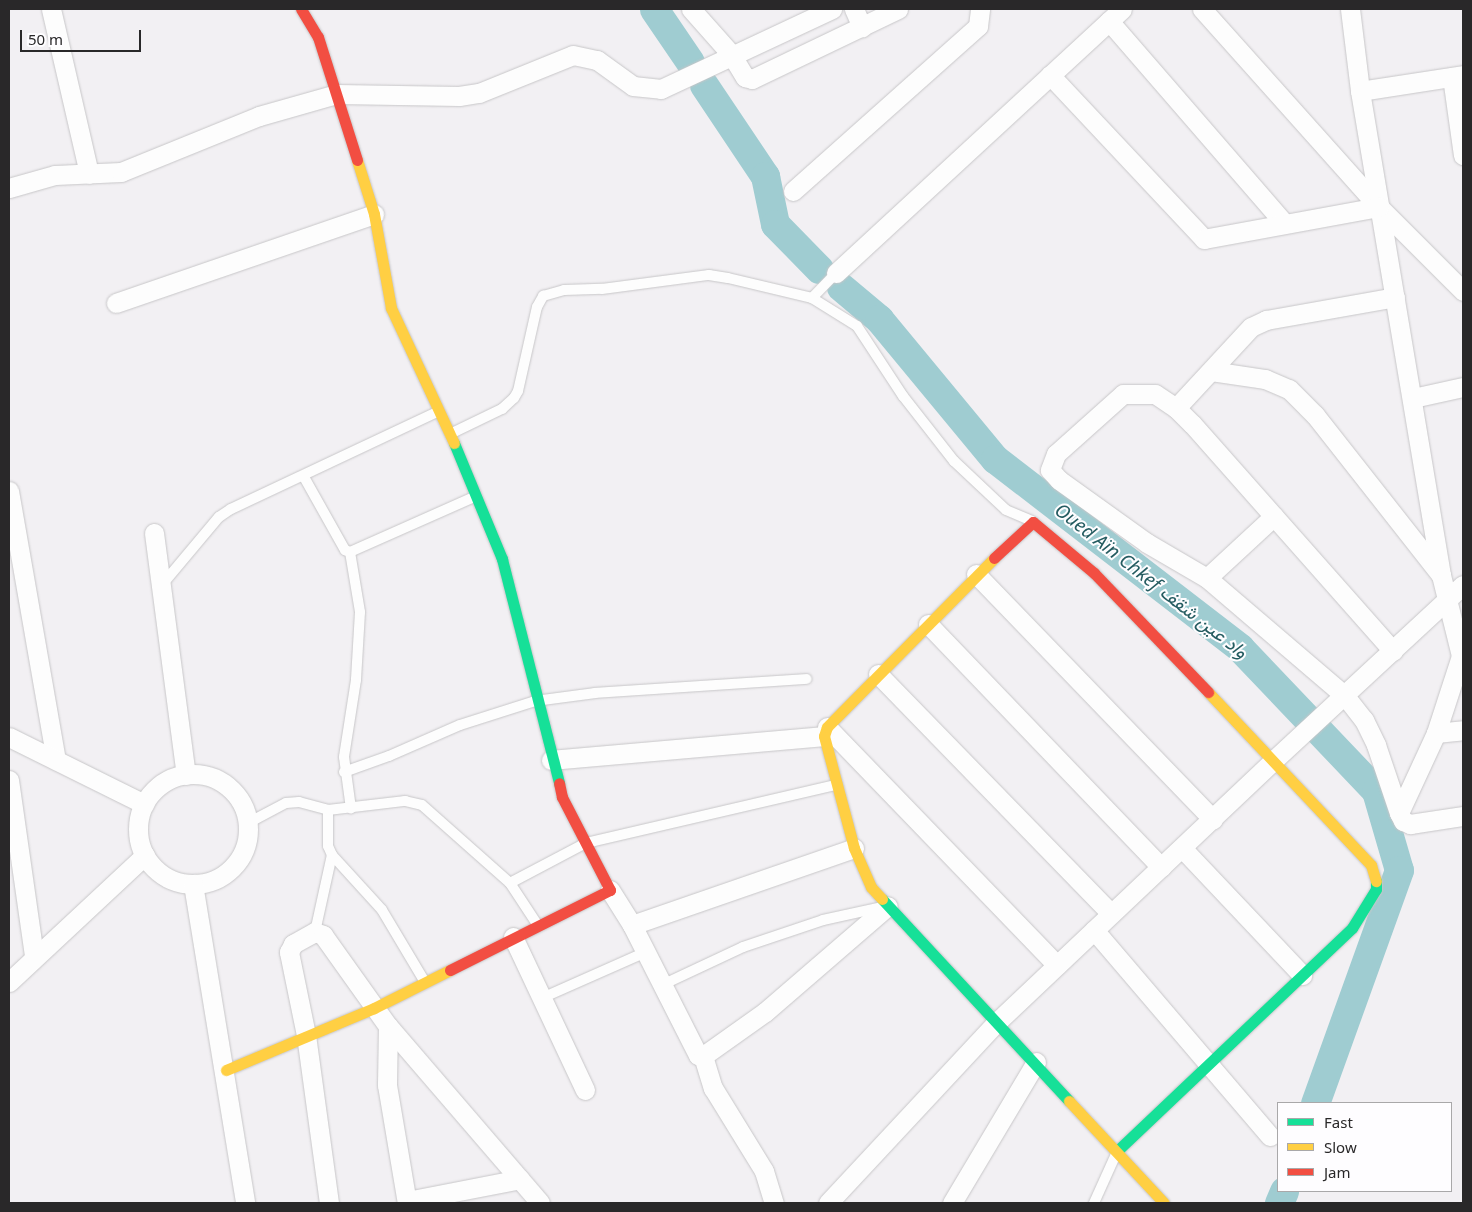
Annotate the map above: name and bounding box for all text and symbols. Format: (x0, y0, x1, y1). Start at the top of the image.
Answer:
scale bar (22, 20, 144, 52)
text: 50 m (28, 29, 63, 49)
water label: Oued Aïn Chkef واد عين شقف (1050, 499, 1252, 663)
legend (1277, 1102, 1452, 1192)
text: Fast (1324, 1112, 1353, 1132)
text: Slow (1324, 1137, 1357, 1157)
text: Jam (1324, 1162, 1351, 1182)

